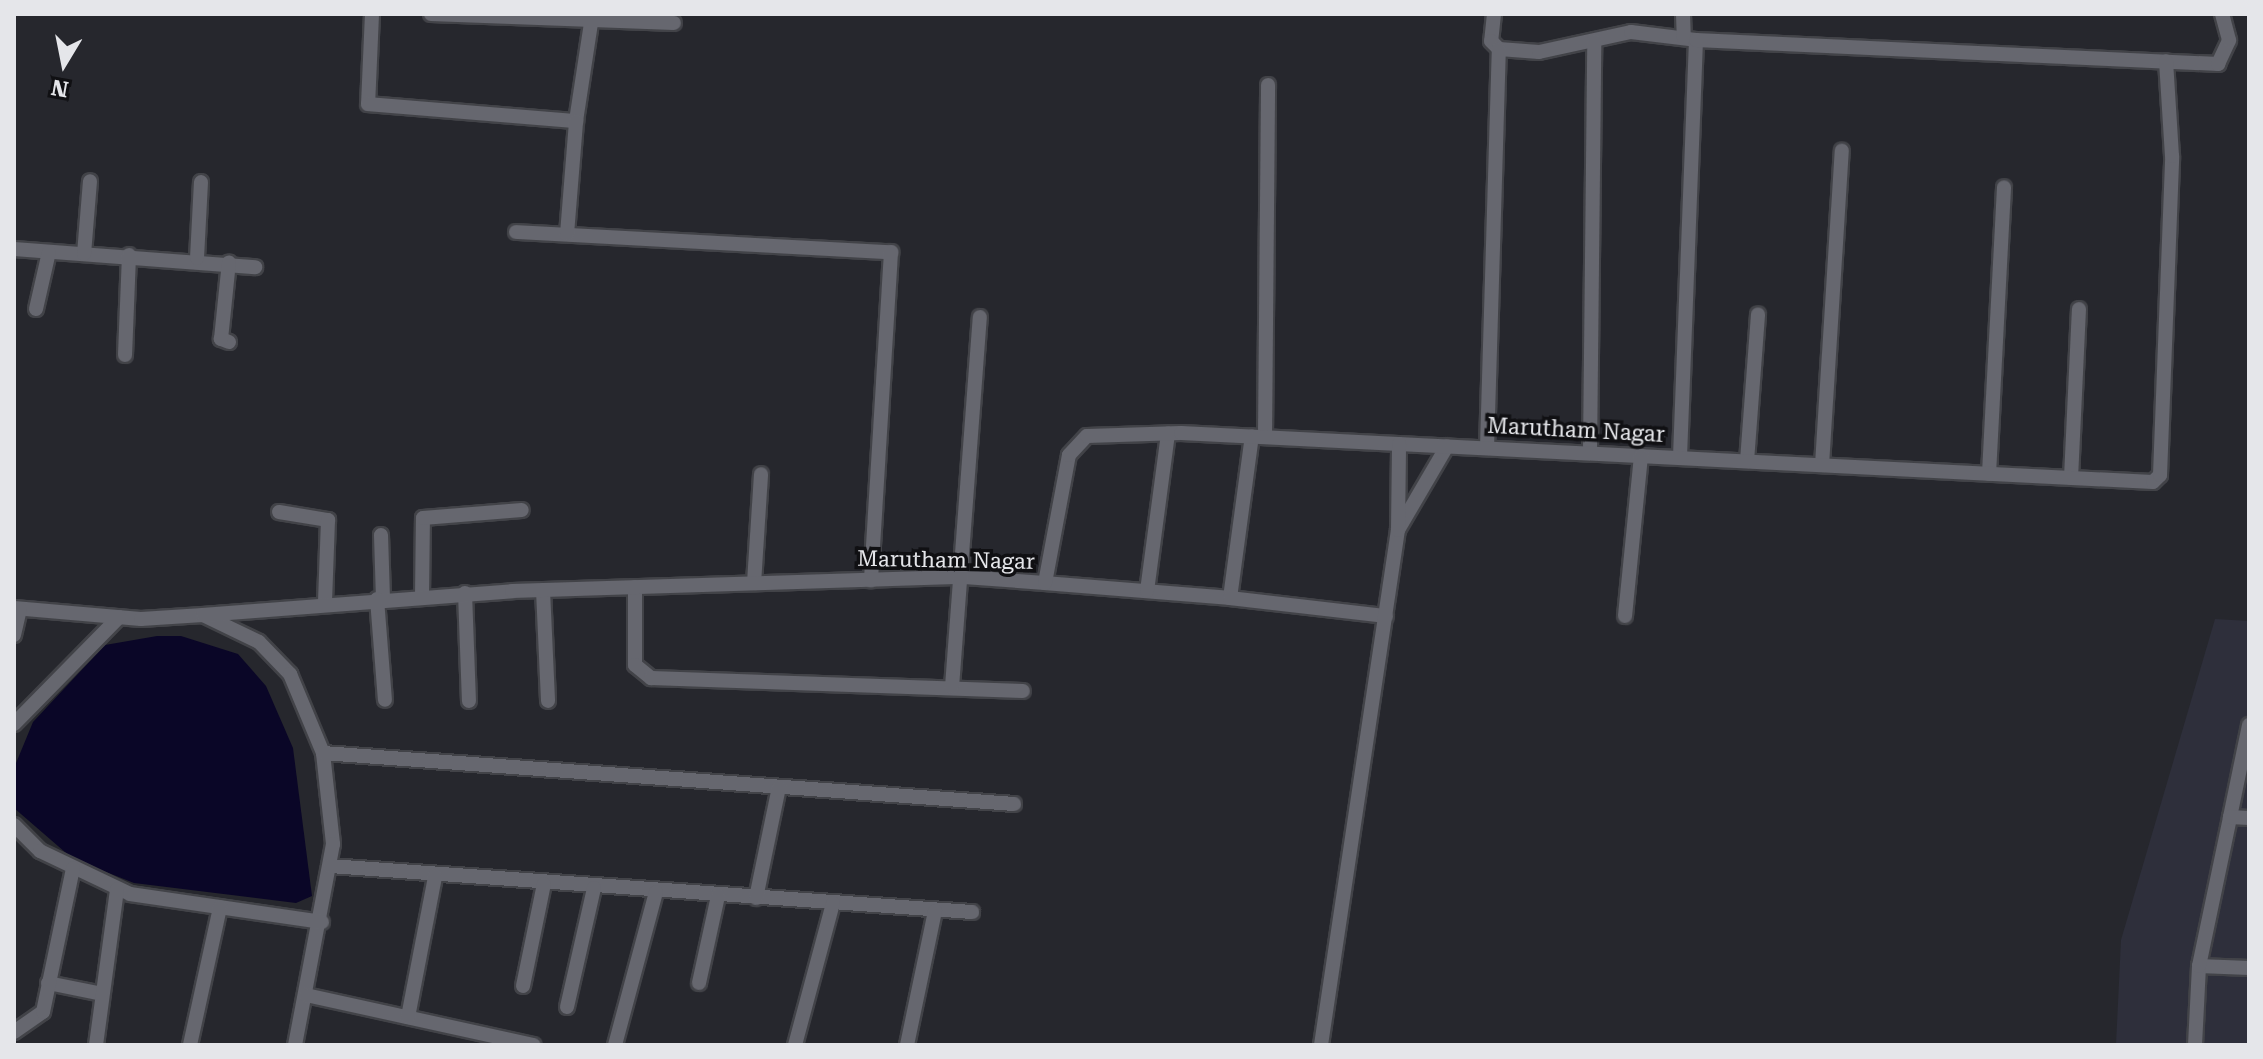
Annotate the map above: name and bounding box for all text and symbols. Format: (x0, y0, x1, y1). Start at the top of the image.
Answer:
north arrow (24, 24, 104, 104)
text: N (49, 74, 70, 102)
street label: Marutham Nagar (1487, 412, 1665, 448)
street label: Marutham Nagar (857, 545, 1035, 575)

